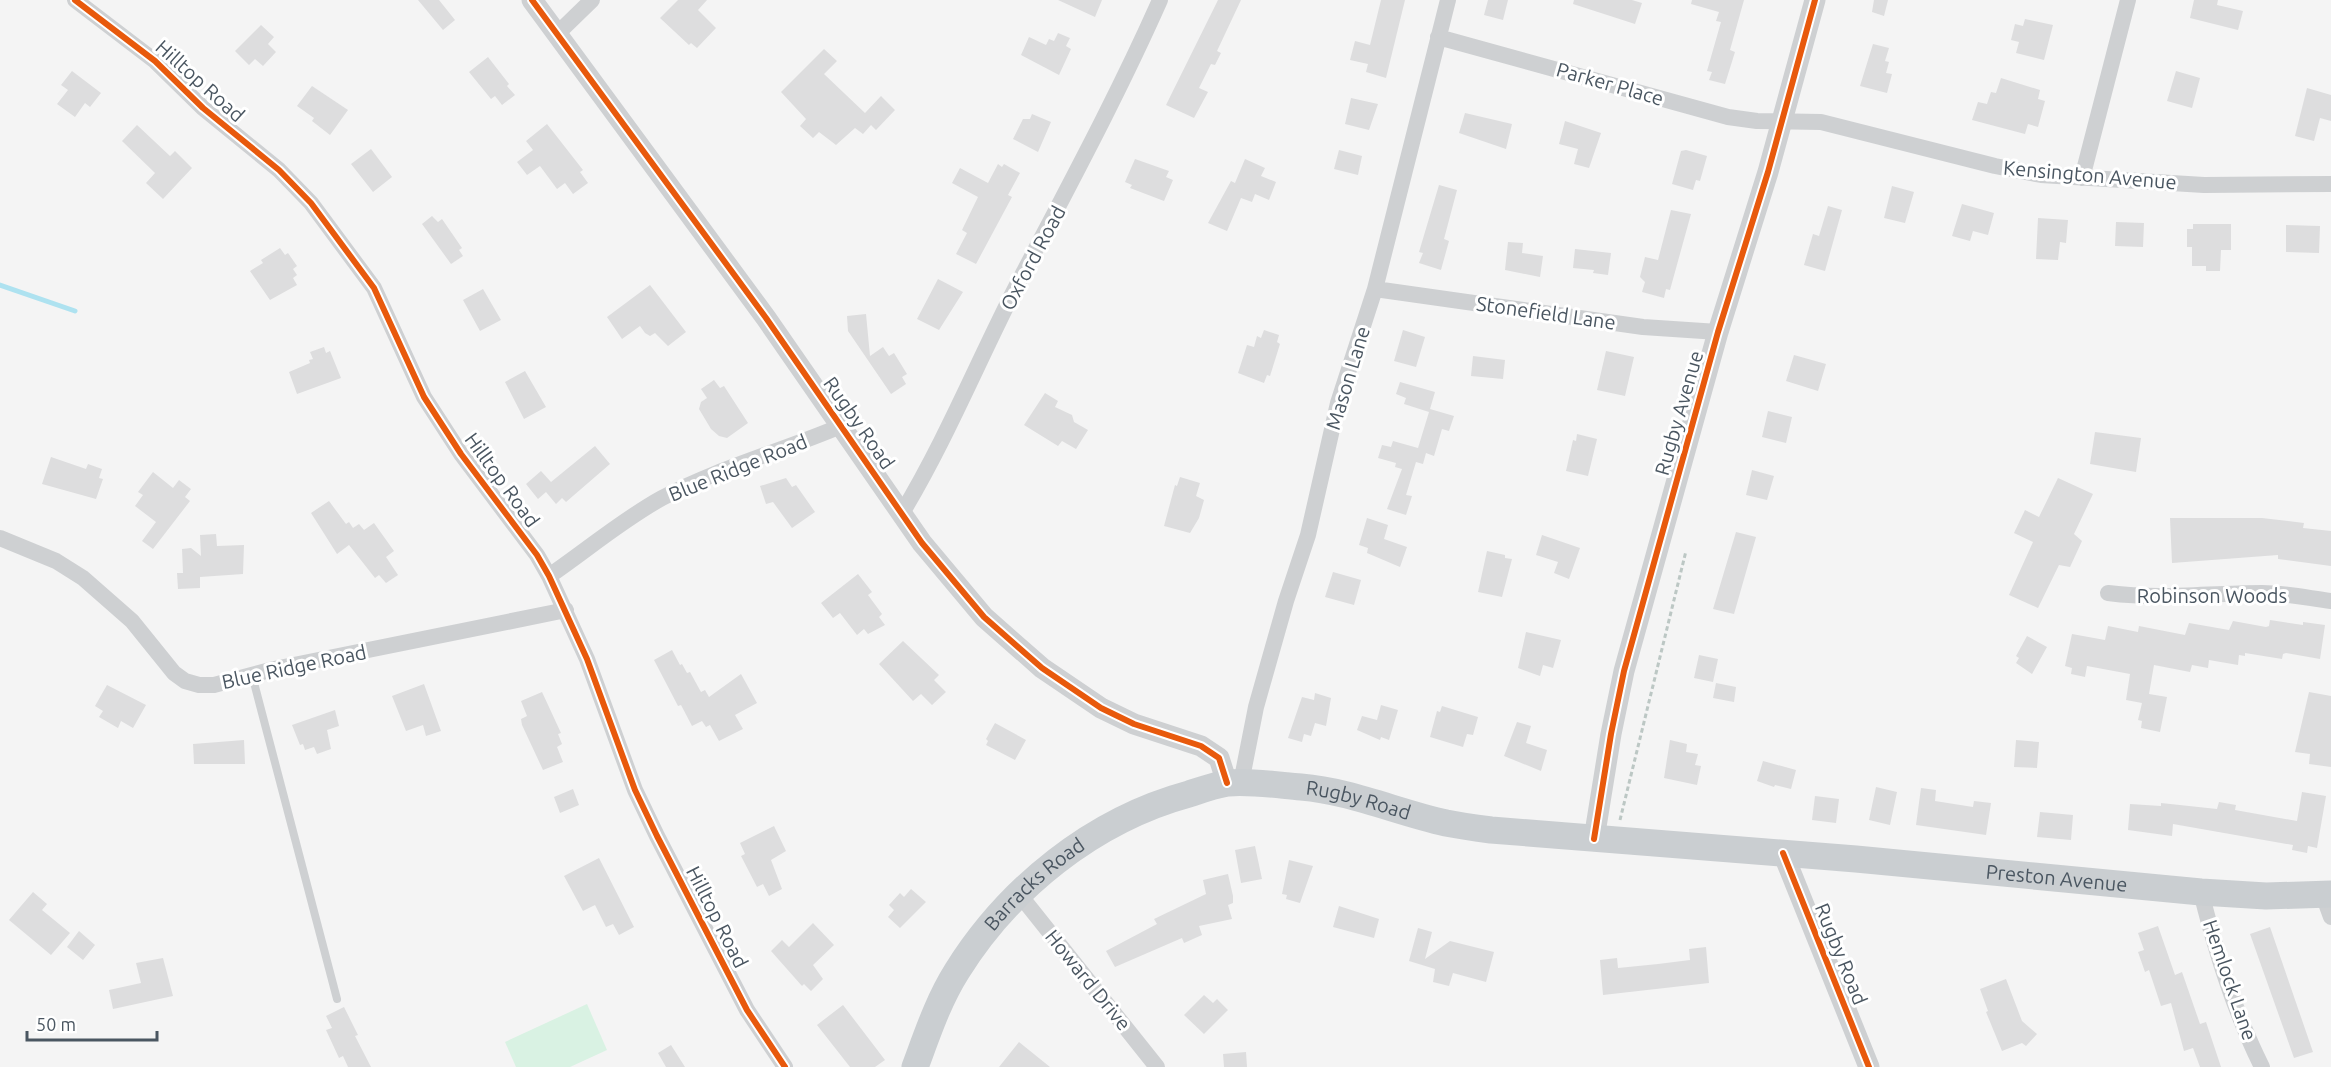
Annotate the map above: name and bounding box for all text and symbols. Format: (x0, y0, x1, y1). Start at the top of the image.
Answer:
street label: Hilltop Road (151, 35, 249, 126)
street label: Parker Place (1554, 57, 1666, 110)
street label: Kensington Avenue (2002, 155, 2178, 194)
street label: Oxford Road (995, 202, 1070, 314)
street label: Stonefield Lane (1475, 291, 1617, 334)
street label: Mason Lane (1321, 323, 1374, 432)
street label: Rugby Avenue (1650, 348, 1707, 478)
street label: Rugby Road (819, 372, 900, 473)
street label: Hilltop Road (460, 428, 544, 531)
street label: Blue Ridge Road (665, 429, 810, 506)
street label: Robinson Woods (2137, 584, 2287, 607)
street label: Blue Ridge Road (219, 640, 368, 693)
street label: Rugby Road (1305, 776, 1414, 824)
street label: Barracks Road (979, 833, 1088, 935)
street label: Preston Avenue (1985, 859, 2129, 896)
street label: Hilltop Road (682, 862, 753, 972)
street label: Rugby Road (1811, 900, 1872, 1008)
street label: Hemlock Lane (2199, 916, 2262, 1043)
street label: Howard Drive (1041, 925, 1136, 1035)
scale bar (27, 1004, 158, 1042)
text: 50 m (36, 1014, 76, 1034)

